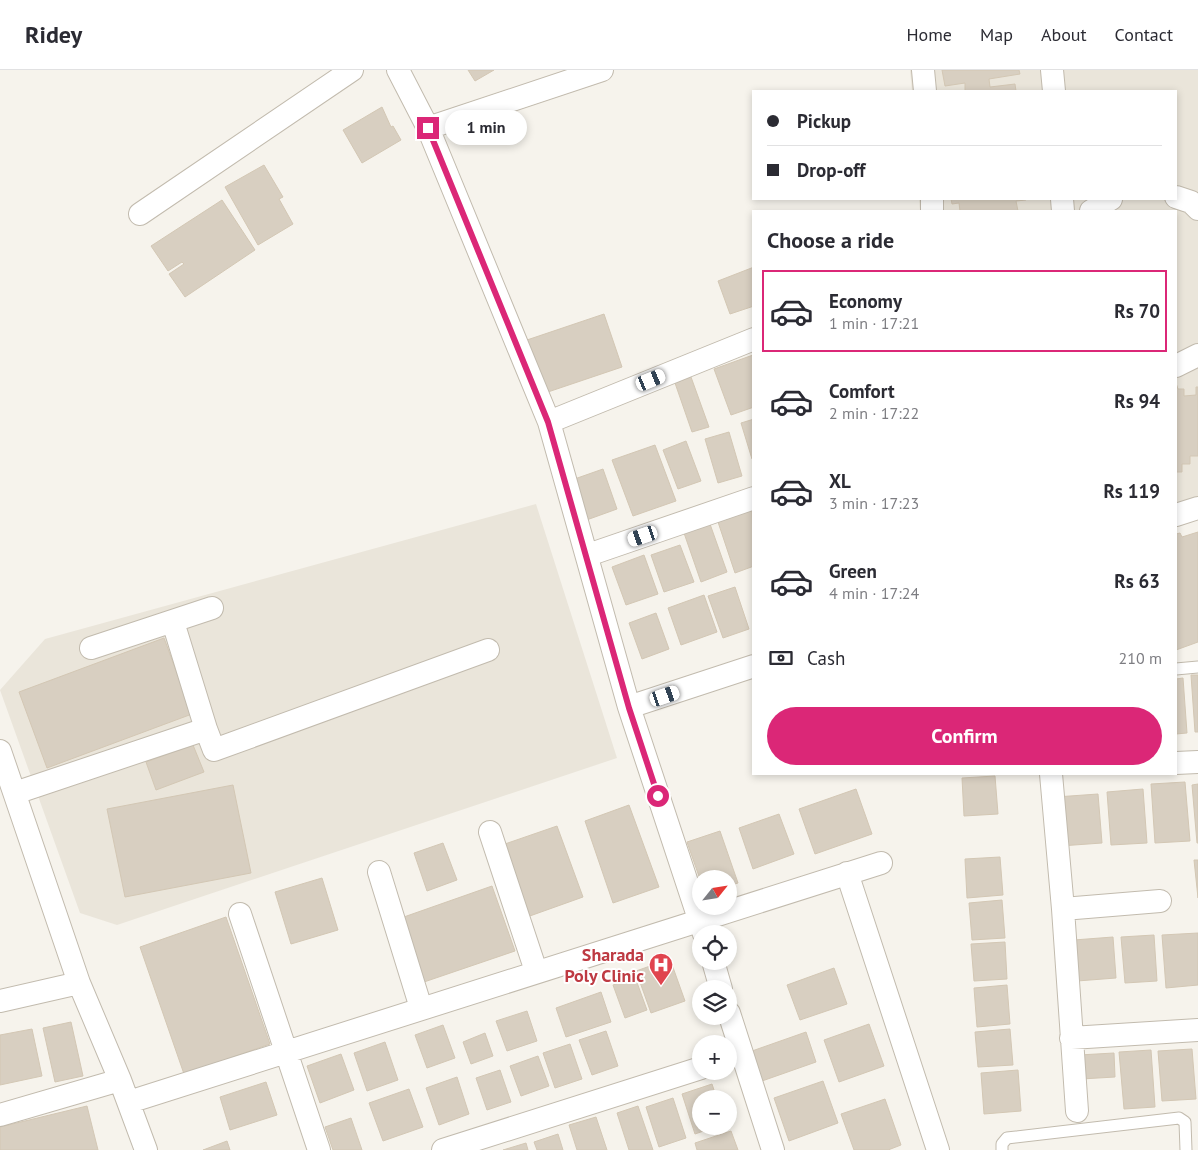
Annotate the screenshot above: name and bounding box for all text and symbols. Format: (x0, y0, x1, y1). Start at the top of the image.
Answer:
text: Ridey (25, 19, 82, 50)
text: Home (906, 23, 952, 46)
text: Map (980, 23, 1013, 46)
text: About (1041, 23, 1087, 46)
text: Contact (1115, 23, 1173, 46)
text: Pickup (797, 109, 851, 133)
callout: 1 min (446, 110, 528, 146)
route end (417, 117, 439, 139)
text: 1 min (466, 117, 506, 137)
text: Drop-off (797, 158, 865, 182)
text: Choose a ride (767, 226, 894, 254)
icon: car (769, 289, 814, 334)
text: Economy (829, 289, 902, 313)
text: Rs 70 (1114, 299, 1160, 323)
text: 1 min · 17:21 (829, 313, 919, 333)
car (634, 367, 667, 393)
icon: car (769, 379, 814, 424)
text: Comfort (829, 379, 895, 403)
text: Rs 94 (1114, 389, 1160, 413)
text: 2 min · 17:22 (829, 403, 919, 423)
icon: car (769, 469, 814, 514)
text: XL (829, 469, 851, 493)
text: Rs 119 (1103, 479, 1160, 503)
text: 3 min · 17:23 (829, 493, 919, 513)
car (626, 524, 659, 548)
icon: car (769, 559, 814, 604)
text: Green (829, 559, 877, 583)
text: Rs 63 (1114, 569, 1160, 593)
text: 4 min · 17:24 (829, 583, 919, 603)
icon: cash (767, 644, 795, 672)
text: Cash (807, 646, 845, 670)
text: 210 m (1119, 648, 1162, 668)
car (648, 684, 681, 708)
button: Confirm (767, 707, 1162, 765)
route start (647, 785, 669, 807)
north arrow (692, 870, 738, 915)
map controls (692, 870, 737, 1135)
button: locate (692, 925, 737, 970)
place label: Sharada Poly Clinic (564, 943, 644, 987)
hospital icon: Sharada Poly Clinic (648, 952, 674, 986)
button: layers (692, 980, 737, 1025)
button: + (692, 1035, 737, 1080)
button: − (692, 1090, 737, 1135)

